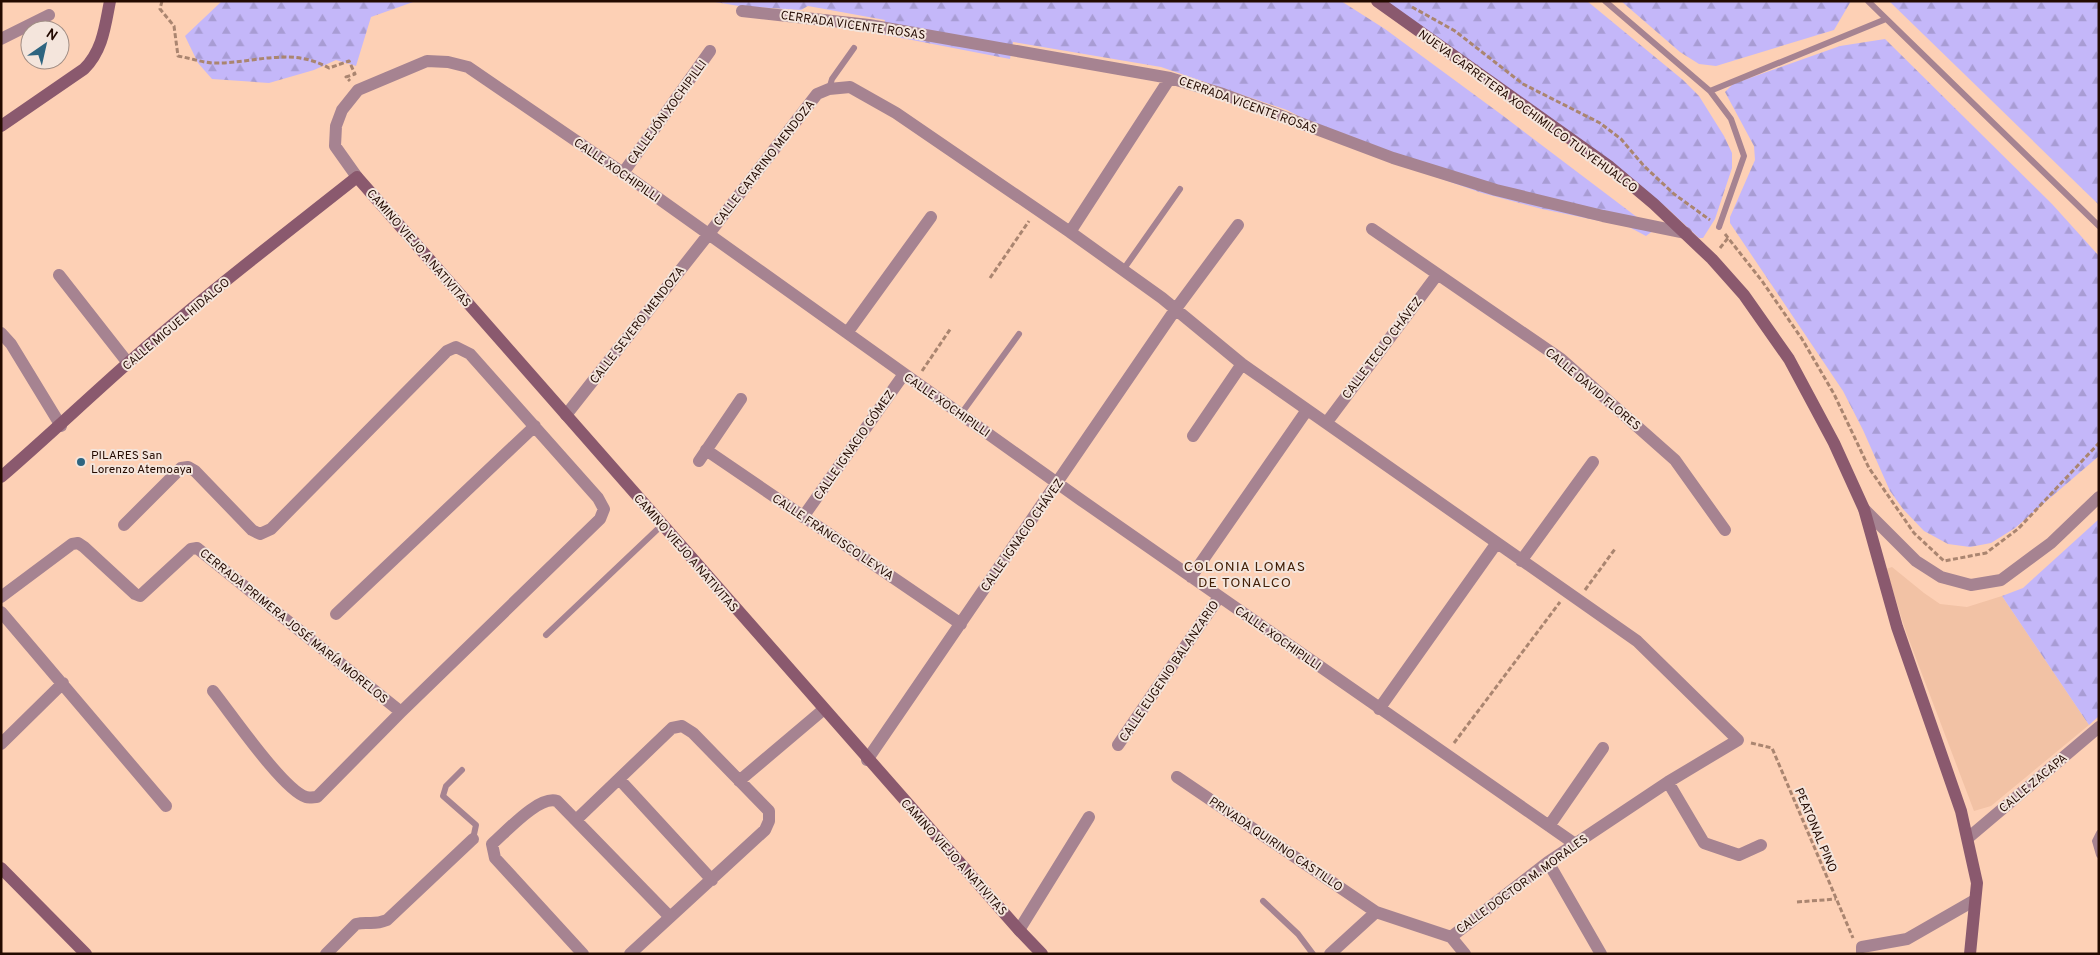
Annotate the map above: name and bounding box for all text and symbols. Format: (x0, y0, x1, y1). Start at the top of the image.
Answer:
street label: CERRADA VICENTE ROSAS (779, 8, 926, 44)
north arrow (20, 20, 70, 70)
text: N (43, 26, 60, 45)
street label: NUEVA CARRETERA XOCHIMILCO TULYEHUALCO (1415, 27, 1640, 197)
street label: CALLEJÓN XOCHIPILLI (625, 57, 711, 168)
street label: CERRADA VICENTE ROSAS (1176, 73, 1319, 138)
street label: CALLE CATARINO MENDOZA (711, 97, 819, 230)
street label: CALLE XOCHIPILLI (570, 135, 663, 207)
street label: CAMINO VIEJO A NATIVITAS (363, 186, 474, 311)
street label: CALLE SEVERO MENDOZA (587, 264, 689, 388)
street label: CALLE MIGUEL HIDALGO (120, 275, 234, 374)
street label: CALLE TECLO CHÁVEZ (1339, 294, 1426, 403)
street label: CALLE DAVID FLORES (1541, 345, 1644, 435)
street label: CALLE XOCHIPILLI (900, 370, 993, 442)
street label: CALLE IGNACIO GÓMEZ (811, 388, 899, 504)
place label: PILARES San Lorenzo Atemoaya (91, 448, 192, 478)
marker: PILARES San Lorenzo Atemoaya (75, 456, 87, 468)
street label: CALLE IGNACIO CHÁVEZ (978, 476, 1068, 595)
street label: CAMINO VIEJO A NATIVITAS (630, 491, 741, 616)
street label: CALLE FRANCISCO LEYVA (769, 491, 896, 585)
street label: CERRADA PRIMERA JOSÉ MARÍA MORELOS (196, 546, 391, 708)
district label: COLONIA LOMAS DE TONALCO (1184, 559, 1306, 592)
street label: CALLE EUGENIO BALANZARIO (1116, 598, 1223, 745)
street label: CALLE XOCHIPILLI (1231, 603, 1324, 675)
street label: CALLE ZACAPA (1996, 751, 2071, 817)
street label: PEATONAL PINO (1790, 786, 1840, 875)
street label: PRIVADA QUIRINO CASTILLO (1205, 794, 1346, 896)
street label: CAMINO VIEJO A NATIVITAS (897, 796, 1010, 919)
street label: CALLE DOCTOR M. MORALES (1453, 831, 1592, 938)

